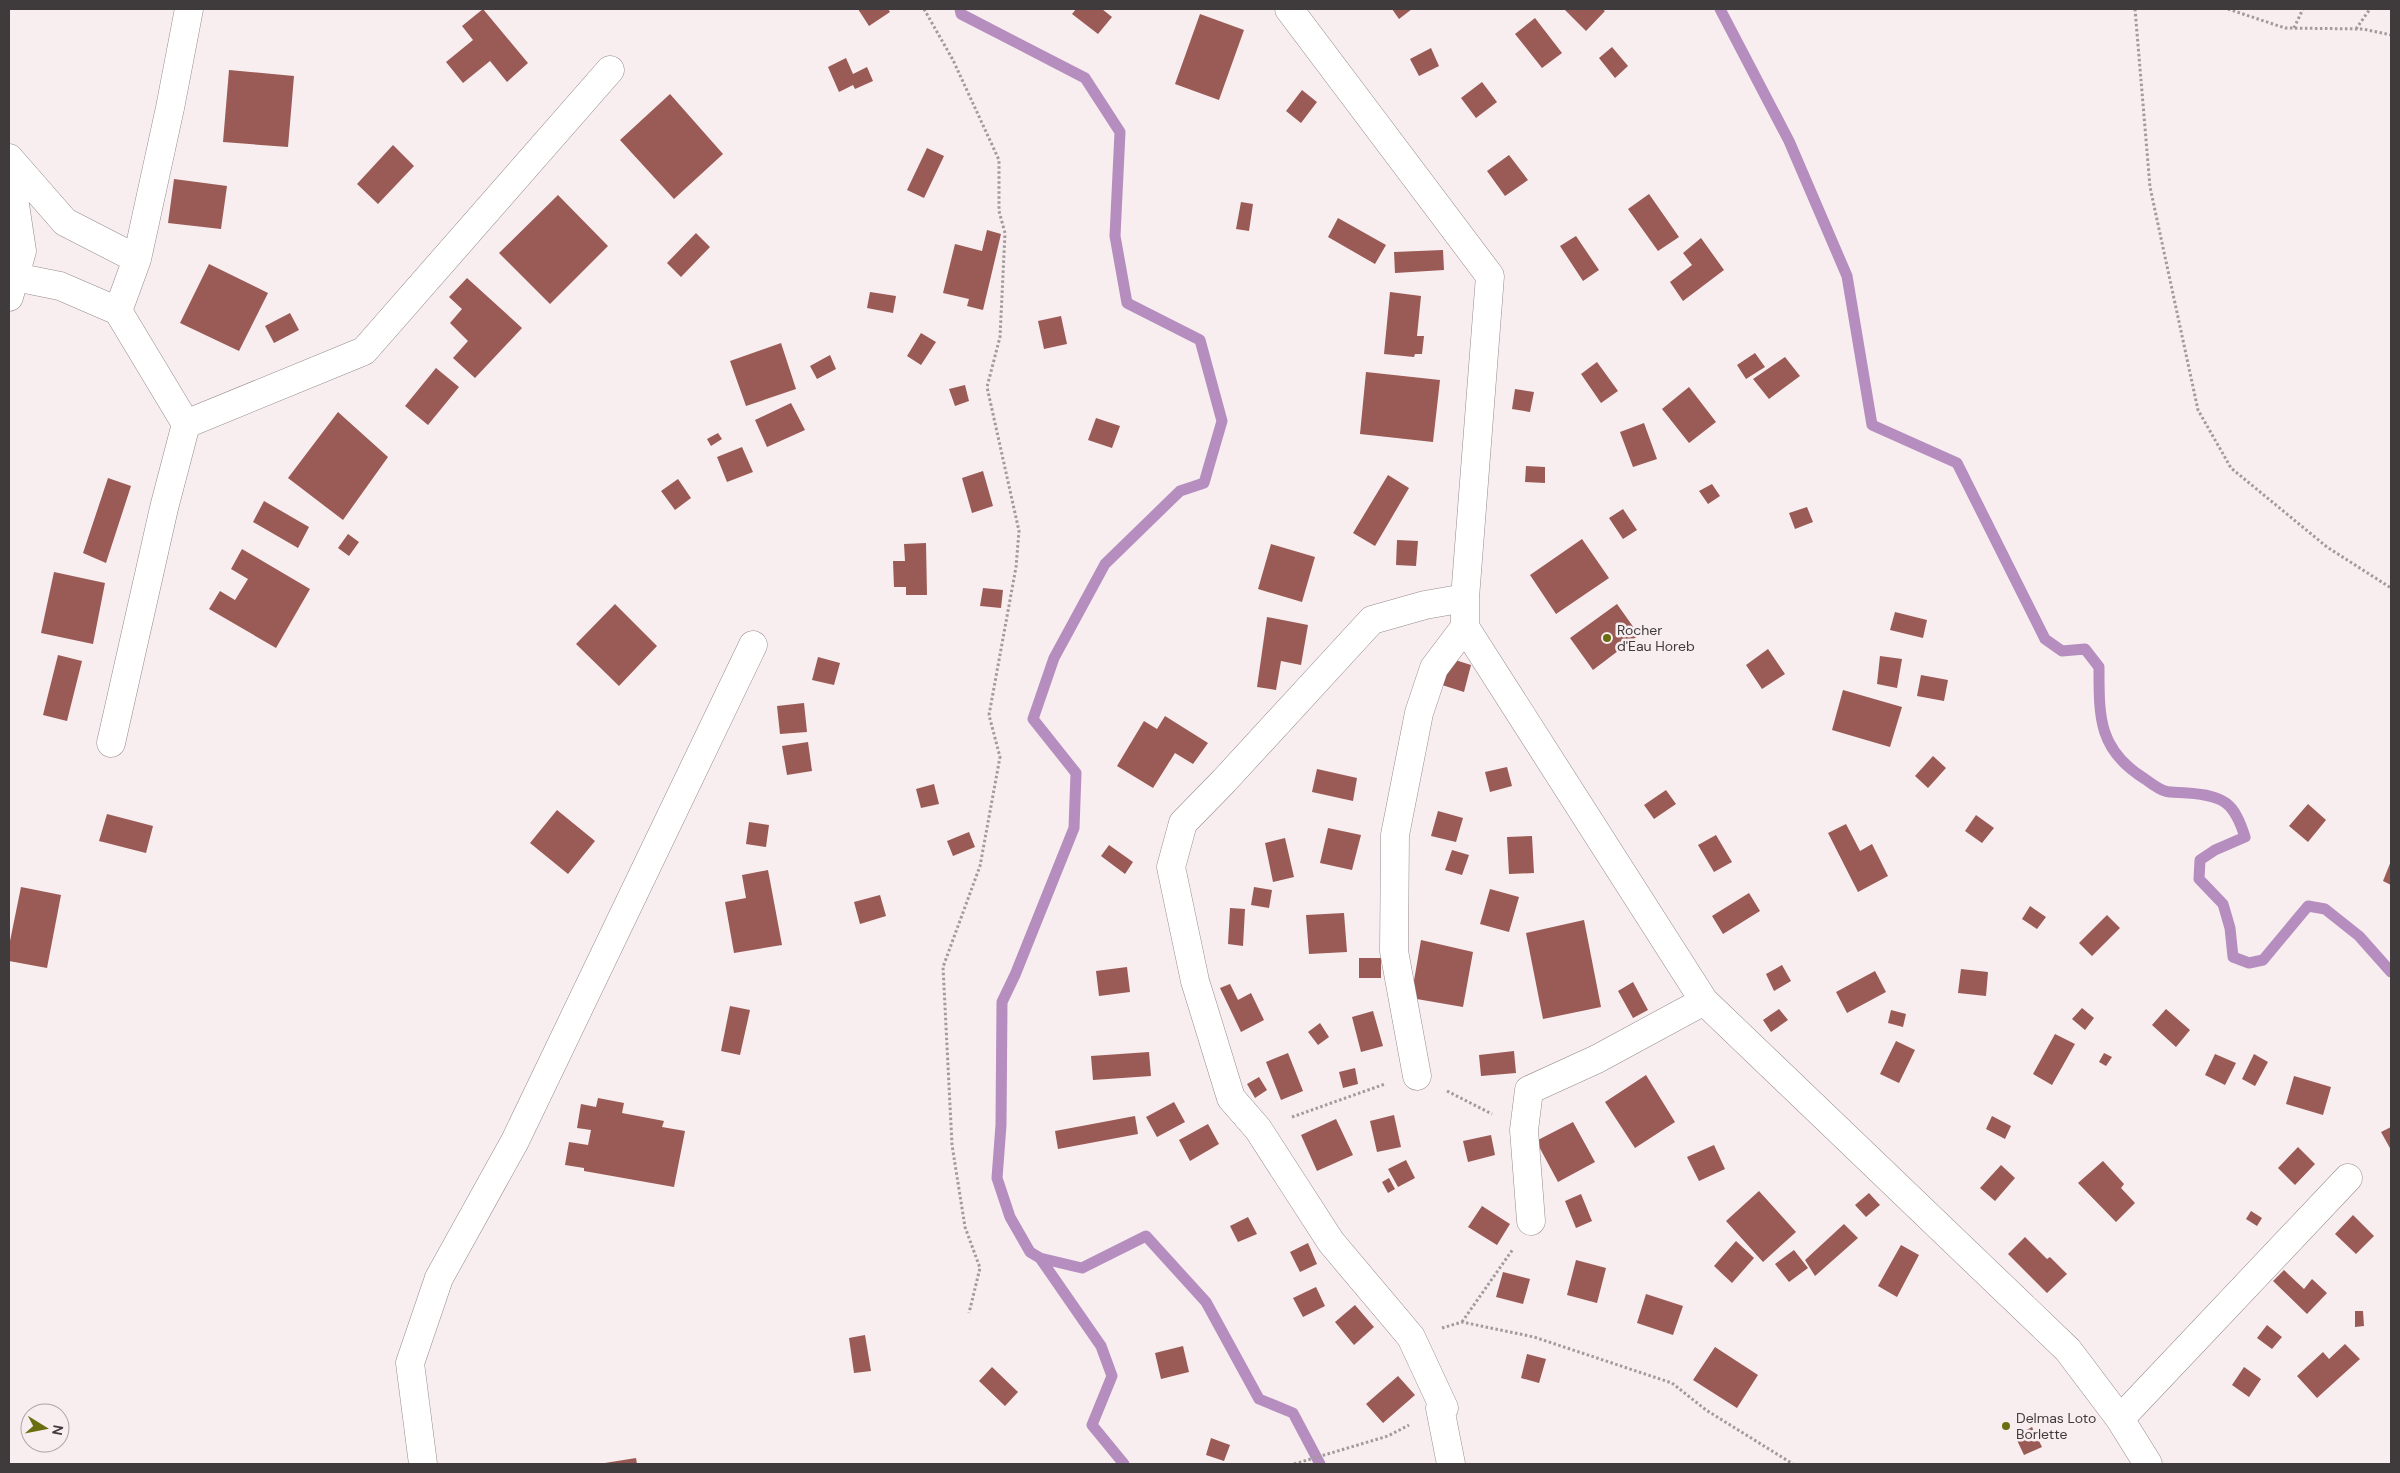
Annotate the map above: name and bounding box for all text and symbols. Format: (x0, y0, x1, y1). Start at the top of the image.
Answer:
place label: Rocher d'Eau Horeb (1617, 621, 1695, 655)
marker: Rocher d'Eau Horeb (1601, 632, 1613, 644)
north arrow (20, 1403, 70, 1453)
place label: Delmas Loto Borlette (2016, 1409, 2096, 1443)
marker: Delmas Loto Borlette (2000, 1420, 2012, 1432)
text: N (48, 1424, 68, 1437)

